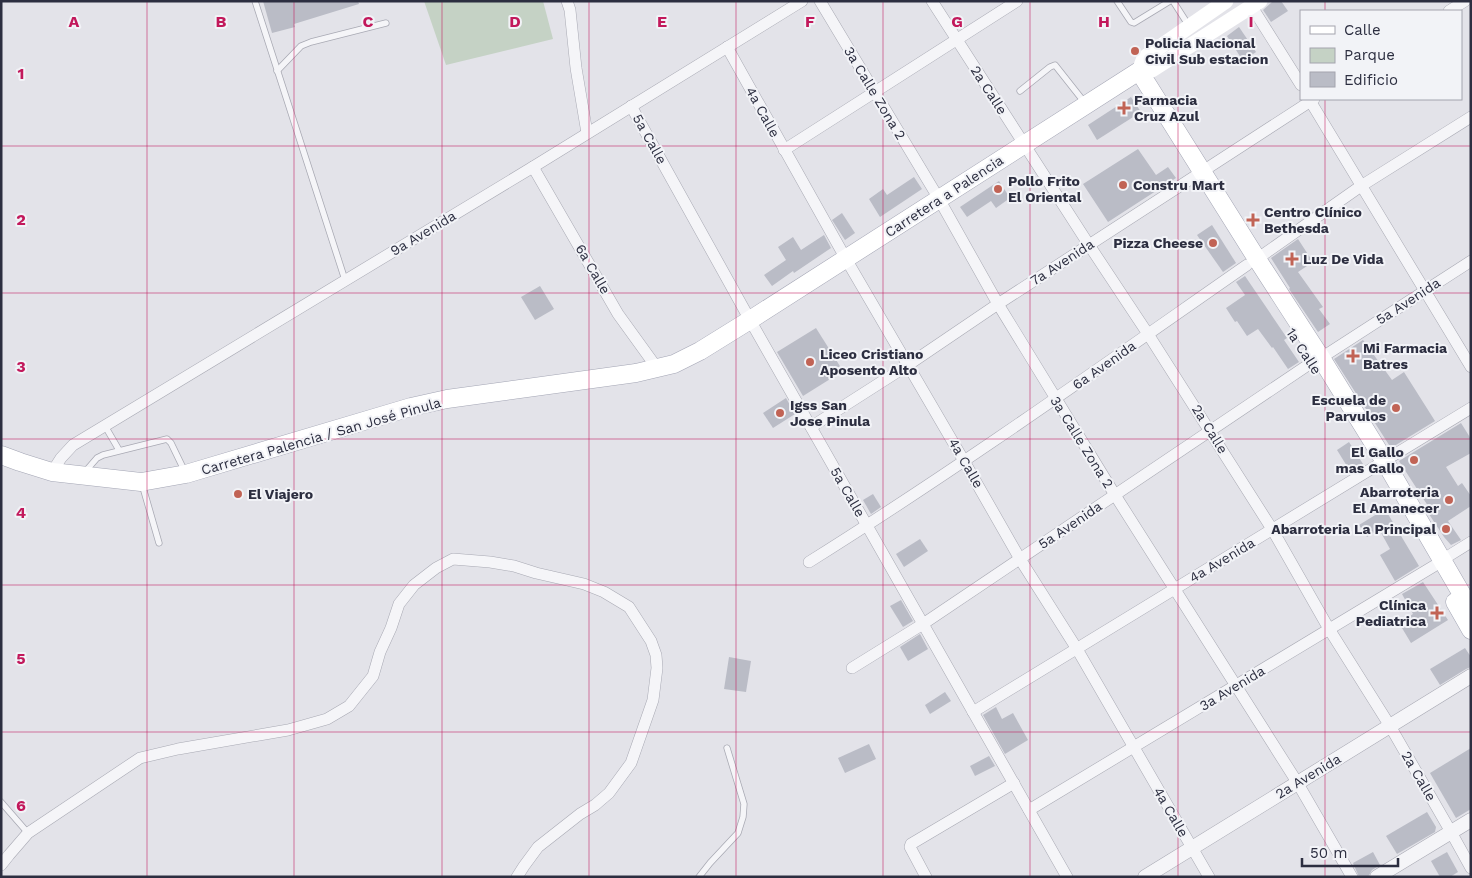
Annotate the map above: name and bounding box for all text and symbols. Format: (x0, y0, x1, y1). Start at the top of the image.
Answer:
legend (1300, 10, 1462, 100)
text: A (69, 12, 80, 31)
text: B (216, 12, 227, 31)
text: C (363, 12, 374, 31)
text: D (509, 12, 521, 31)
text: E (657, 12, 667, 31)
text: F (805, 12, 815, 31)
text: G (951, 12, 963, 31)
text: H (1098, 12, 1110, 31)
text: I (1248, 12, 1254, 31)
text: Calle (1344, 21, 1381, 39)
place label: Policia Nacional Civil Sub estacion (1145, 35, 1268, 67)
street label: 3a Calle Zona 2 (841, 44, 909, 142)
marker: Policia Nacional Civil Sub estacion (1129, 45, 1141, 57)
text: Parque (1344, 46, 1395, 64)
street label: 2a Calle (967, 63, 1011, 117)
text: 1 (18, 64, 24, 83)
text: Edificio (1344, 71, 1398, 89)
street label: 4a Calle (743, 84, 783, 140)
place label: Farmacia Cruz Azul (1134, 92, 1200, 124)
marker: Farmacia Cruz Azul (1118, 102, 1130, 114)
street label: 5a Calle (630, 111, 670, 167)
street label: Carretera a Palencia (882, 152, 1006, 240)
place label: Pollo Frito El Oriental (1008, 173, 1082, 205)
place label: Constru Mart (1133, 177, 1225, 193)
marker: Constru Mart (1117, 179, 1129, 191)
marker: Pollo Frito El Oriental (992, 183, 1004, 195)
place label: Centro Clínico Bethesda (1264, 204, 1362, 236)
street label: 9a Avenida (387, 207, 459, 259)
text: 2 (16, 210, 26, 229)
marker: Centro Clínico Bethesda (1246, 213, 1260, 227)
place label: Pizza Cheese (1113, 235, 1203, 251)
street label: 7a Avenida (1027, 236, 1097, 288)
marker: Pizza Cheese (1207, 237, 1219, 249)
street label: 6a Calle (572, 241, 614, 297)
place label: Luz De Vida (1303, 251, 1384, 267)
marker: Luz De Vida (1285, 252, 1299, 266)
street label: 5a Avenida (1373, 274, 1443, 328)
street label: 1a Calle (1283, 325, 1325, 377)
street label: 6a Avenida (1069, 337, 1139, 393)
place label: Mi Farmacia Batres (1363, 340, 1448, 372)
place label: Liceo Cristiano Aposento Alto (820, 346, 923, 378)
marker: Mi Farmacia Batres (1347, 350, 1359, 362)
marker: Liceo Cristiano Aposento Alto (804, 356, 816, 368)
text: 3 (16, 357, 26, 376)
place label: Escuela de Parvulos (1311, 392, 1387, 424)
street label: 3a Calle Zona 2 (1047, 393, 1117, 491)
street label: Carretera Palencia / San José Pinula (199, 394, 443, 478)
place label: Igss San Jose Pinula (790, 397, 871, 429)
street label: 2a Calle (1189, 402, 1231, 456)
marker: Escuela de Parvulos (1390, 402, 1402, 414)
marker: Igss San Jose Pinula (774, 407, 786, 419)
street label: 4a Calle (945, 435, 987, 491)
place label: El Gallo mas Gallo (1335, 444, 1404, 476)
marker: El Gallo mas Gallo (1408, 454, 1420, 466)
street label: 5a Calle (827, 464, 869, 520)
place label: Abarroteria El Amanecer (1352, 484, 1440, 516)
place label: El Viajero (248, 486, 313, 502)
marker: El Viajero (232, 488, 244, 500)
marker: Abarroteria El Amanecer (1443, 494, 1455, 506)
street label: 5a Avenida (1035, 498, 1105, 552)
text: 4 (16, 503, 26, 522)
place label: Abarroteria La Principal (1271, 521, 1436, 537)
marker: Abarroteria La Principal (1440, 523, 1452, 535)
street label: 4a Avenida (1186, 534, 1258, 586)
place label: Clínica Pediatrica (1356, 597, 1427, 629)
marker: Clínica Pediatrica (1430, 606, 1444, 620)
text: 5 (16, 649, 26, 668)
street label: 3a Avenida (1196, 662, 1268, 714)
street label: 2a Calle (1398, 748, 1440, 804)
street label: 2a Avenida (1272, 750, 1344, 802)
street label: 4a Calle (1150, 784, 1192, 840)
text: 6 (16, 796, 26, 815)
scale bar (1302, 836, 1398, 868)
text: 50 m (1310, 844, 1347, 862)

